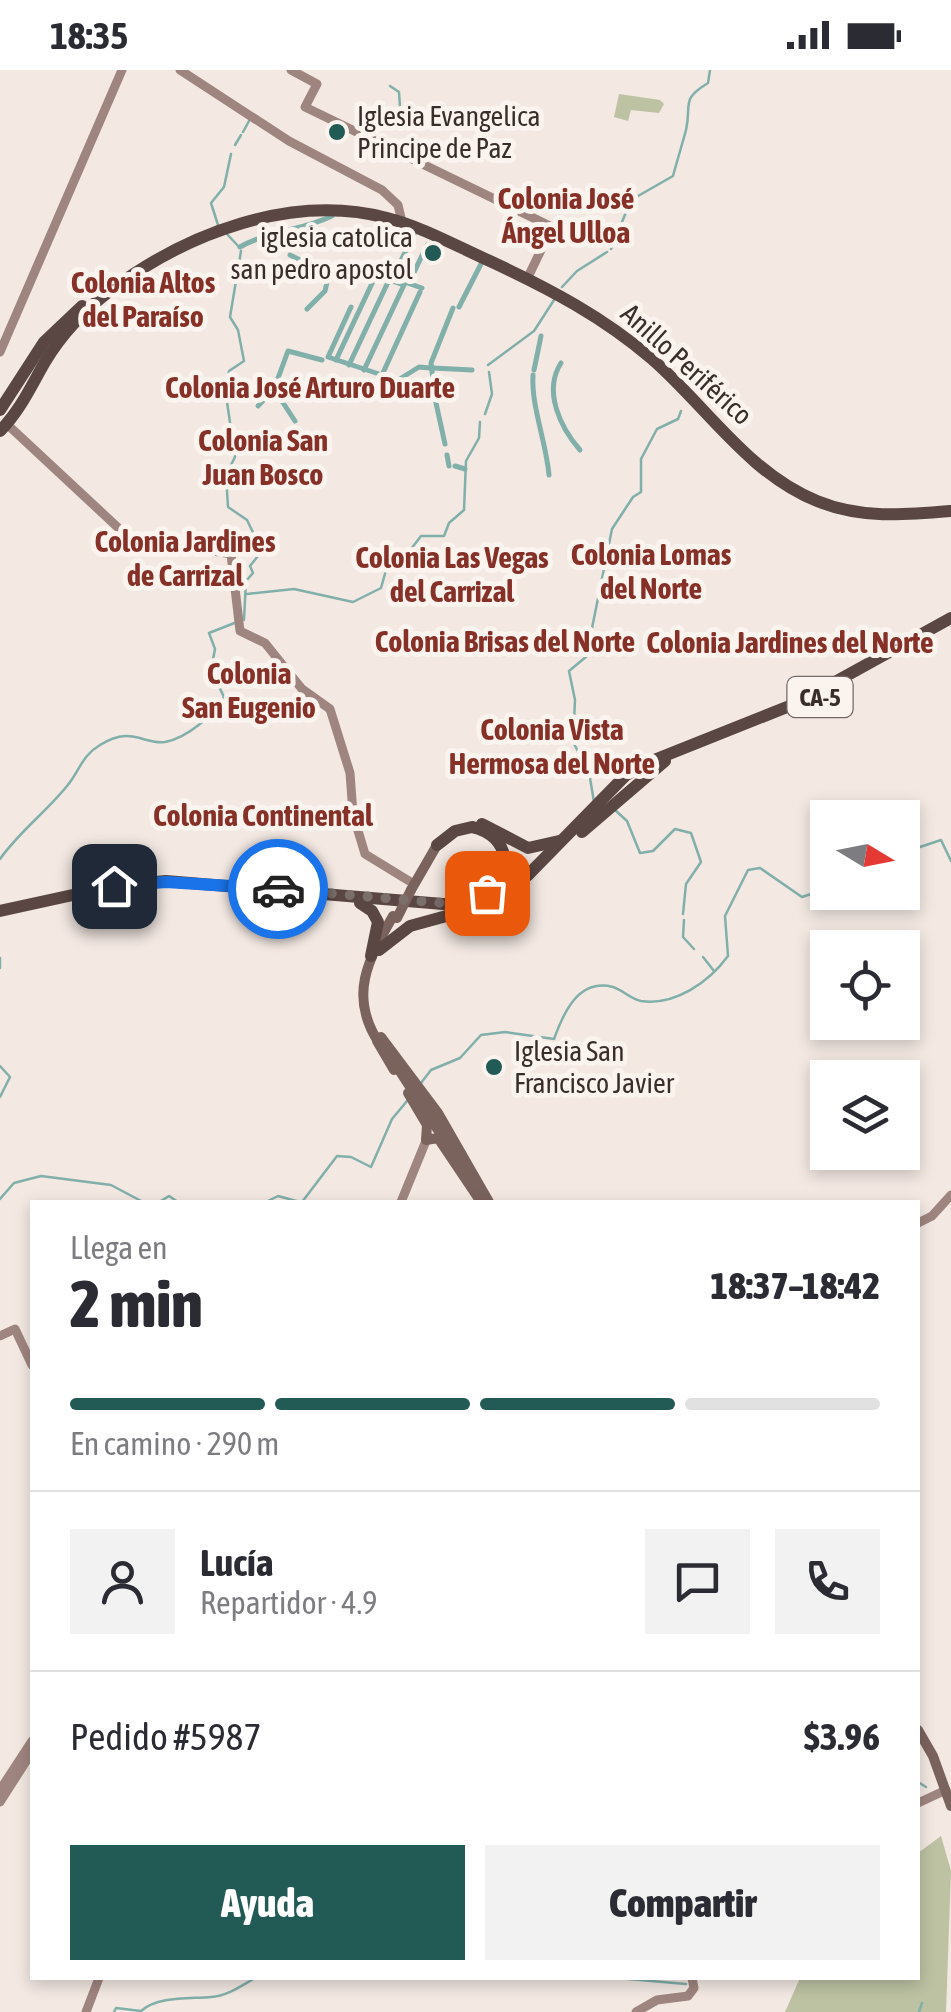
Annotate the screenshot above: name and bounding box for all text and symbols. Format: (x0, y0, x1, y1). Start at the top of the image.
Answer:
text: 18:35 (50, 14, 128, 57)
place label: Iglesia Evangelica Principe de Paz (357, 100, 540, 164)
marker: Iglesia Evangelica Principe de Paz (326, 121, 348, 143)
district label: Colonia José Ángel Ulloa (498, 181, 634, 249)
place label: iglesia catolica san pedro apostol (231, 221, 414, 285)
marker: iglesia catolica san pedro apostol (422, 242, 444, 264)
district label: Colonia Altos del Paraíso (71, 265, 216, 333)
street label: Anillo Periférico (615, 297, 759, 431)
district label: Colonia José Arturo Duarte (165, 370, 455, 404)
district label: Colonia San Juan Bosco (198, 423, 328, 491)
district label: Colonia Jardines de Carrizal (94, 524, 276, 592)
district label: Colonia Lomas del Norte (571, 537, 732, 605)
district label: Colonia Las Vegas del Carrizal (355, 540, 549, 608)
district label: Colonia Brisas del Norte (375, 624, 635, 658)
district label: Colonia Jardines del Norte (646, 625, 934, 659)
district label: Colonia San Eugenio (182, 656, 316, 724)
road number: CA-5 (788, 677, 852, 717)
district label: Colonia Vista Hermosa del Norte (449, 712, 655, 780)
district label: Colonia Continental (153, 798, 374, 832)
north arrow (810, 800, 920, 910)
map controls (810, 800, 920, 1170)
courier (228, 839, 328, 939)
pin (72, 844, 157, 929)
pin (445, 851, 530, 936)
icon: home (87, 859, 142, 914)
icon: car (251, 862, 306, 917)
icon: bag (460, 866, 515, 921)
button: locate (810, 930, 920, 1040)
place label: Iglesia San Francisco Javier (514, 1035, 675, 1099)
marker: Iglesia San Francisco Javier (483, 1056, 505, 1078)
button: layers (810, 1060, 920, 1170)
text: Llega en (70, 1229, 168, 1266)
text: 18:37–18:42 (710, 1264, 880, 1307)
text: 2 min (70, 1266, 203, 1341)
text: En camino · 290 m (70, 1425, 279, 1462)
button: person (70, 1529, 175, 1634)
button: chat (645, 1529, 750, 1634)
button: phone (775, 1529, 880, 1634)
text: Lucía (200, 1541, 274, 1584)
text: Repartidor · 4.9 (200, 1584, 377, 1621)
text: Pedido #5987 (70, 1715, 261, 1758)
text: $3.96 (804, 1715, 880, 1758)
button: Ayuda (70, 1845, 465, 1960)
button: Compartir (485, 1845, 880, 1960)

